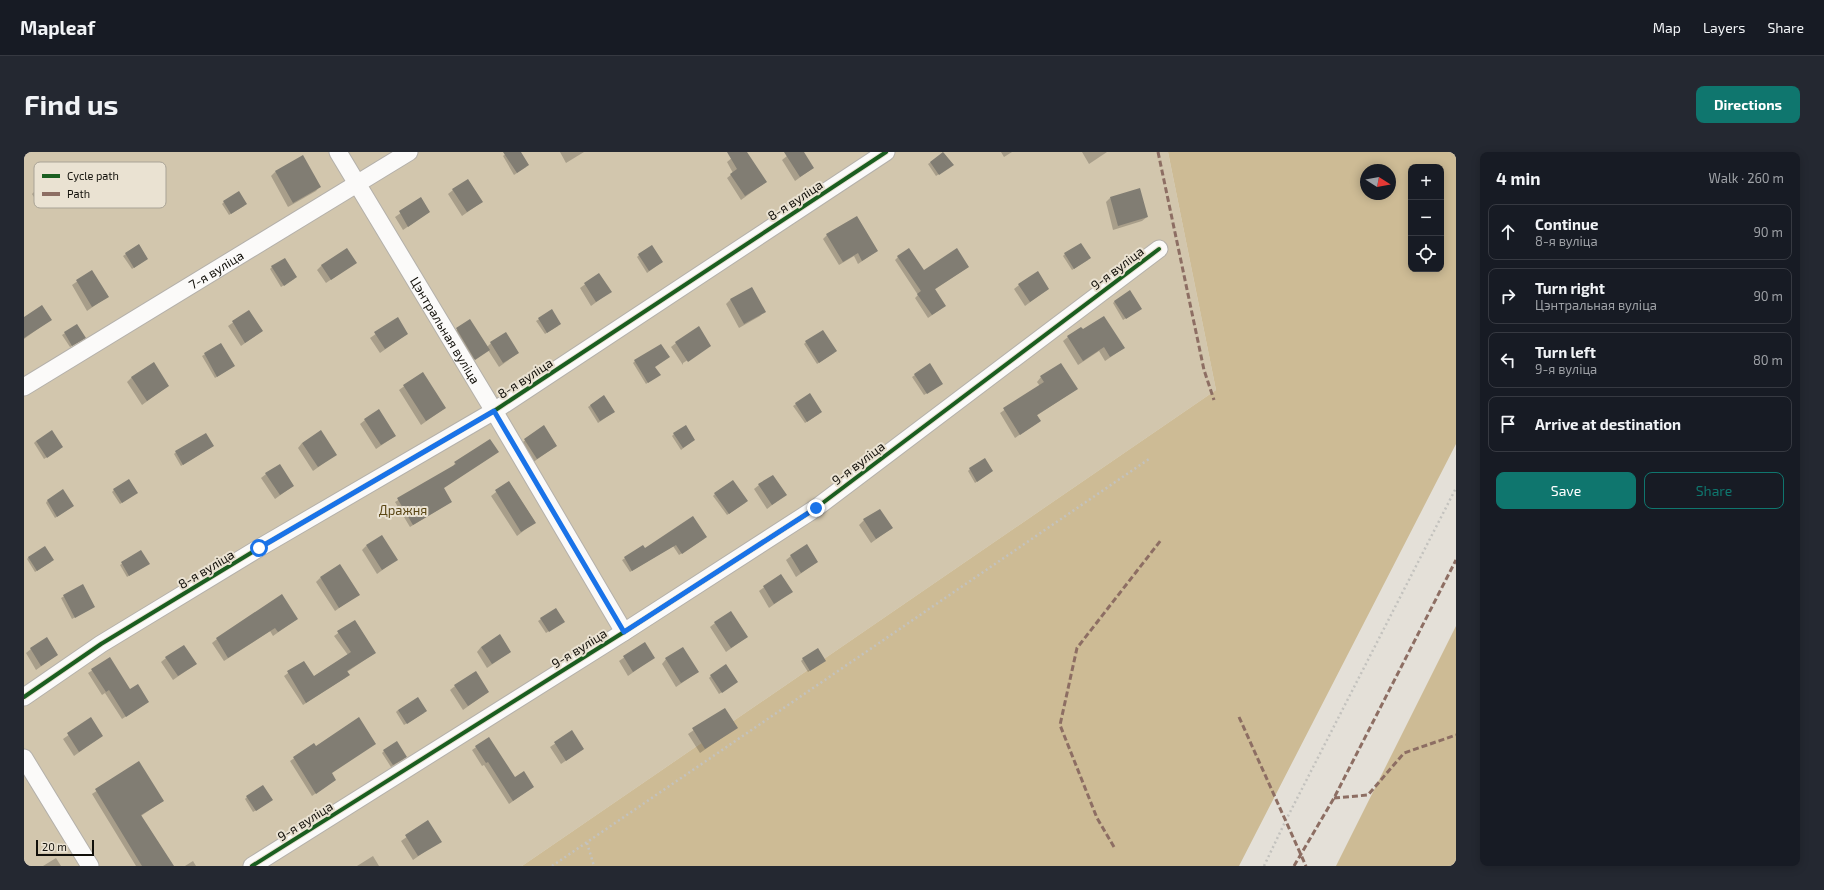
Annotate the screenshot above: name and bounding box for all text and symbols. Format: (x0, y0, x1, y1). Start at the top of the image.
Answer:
text: Mapleaf (20, 16, 95, 39)
text: Map (1653, 19, 1681, 36)
text: Layers (1703, 19, 1745, 36)
text: Share (1767, 19, 1804, 36)
button: Directions (1696, 86, 1800, 123)
text: Find us (24, 87, 118, 121)
legend (34, 162, 166, 208)
north arrow (1360, 164, 1396, 200)
map controls (1408, 164, 1444, 272)
button: + (1408, 164, 1444, 200)
text: 4 min (1496, 168, 1540, 188)
text: Cycle path (67, 169, 119, 182)
text: Walk · 260 m (1709, 170, 1784, 186)
street label: 8-я вуліца (764, 176, 826, 224)
text: Path (67, 187, 90, 200)
button: − (1408, 200, 1444, 236)
text: Continue (1535, 215, 1598, 233)
icon: ahead (1497, 221, 1519, 243)
text: 90 m (1753, 224, 1783, 240)
text: 8-я вуліца (1535, 233, 1598, 249)
button: locate (1408, 236, 1444, 272)
street label: 9-я вуліца (1087, 243, 1147, 293)
street label: 7-я вуліца (186, 247, 246, 293)
street label: Цэнтральная вуліца (407, 274, 484, 387)
text: Turn right (1535, 279, 1605, 297)
icon: right (1497, 285, 1519, 307)
text: 90 m (1753, 288, 1783, 304)
text: Цэнтральная вуліца (1535, 297, 1657, 313)
text: Turn left (1535, 343, 1596, 361)
icon: left (1497, 349, 1519, 371)
text: 80 m (1753, 352, 1783, 368)
street label: 8-я вуліца (494, 354, 556, 402)
text: 9-я вуліца (1535, 361, 1597, 377)
icon: arrive (1497, 413, 1519, 435)
text: Arrive at destination (1535, 415, 1681, 433)
street label: 9-я вуліца (828, 438, 888, 488)
button: Save (1496, 472, 1636, 509)
button: Share (1644, 472, 1784, 509)
route end (807, 499, 825, 517)
park label: Дражня (379, 502, 427, 518)
route start (250, 539, 268, 557)
street label: 8-я вуліца (175, 546, 237, 592)
street label: 9-я вуліца (548, 625, 610, 671)
street label: 9-я вуліца (274, 798, 336, 844)
scale bar (36, 838, 94, 857)
text: 20 m (42, 840, 67, 853)

